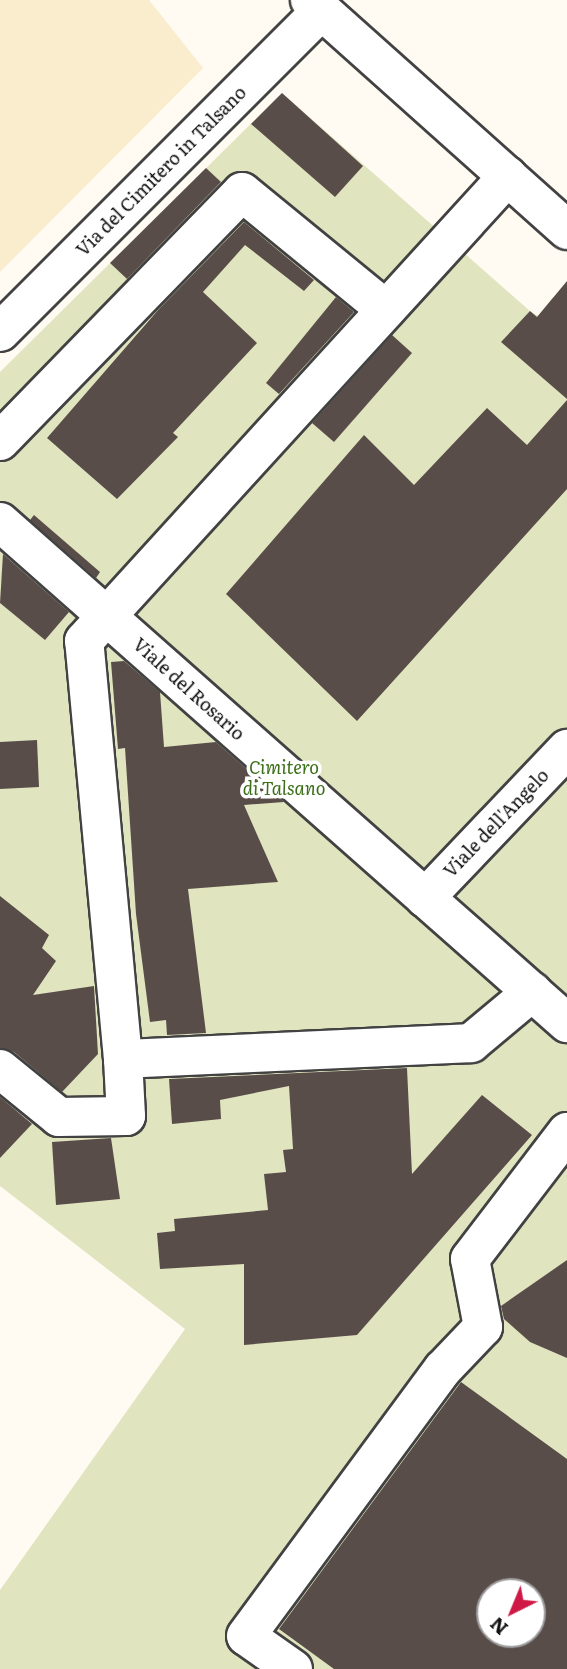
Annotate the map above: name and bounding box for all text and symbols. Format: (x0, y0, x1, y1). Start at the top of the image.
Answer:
street label: Via del Cimitero in Talsano (72, 82, 250, 260)
street label: Viale del Rosario (129, 633, 249, 745)
park label: Cimitero di Talsano (243, 757, 325, 800)
street label: Viale dell'Angelo (439, 764, 553, 882)
north arrow (476, 1578, 546, 1648)
text: N (483, 1611, 513, 1643)

